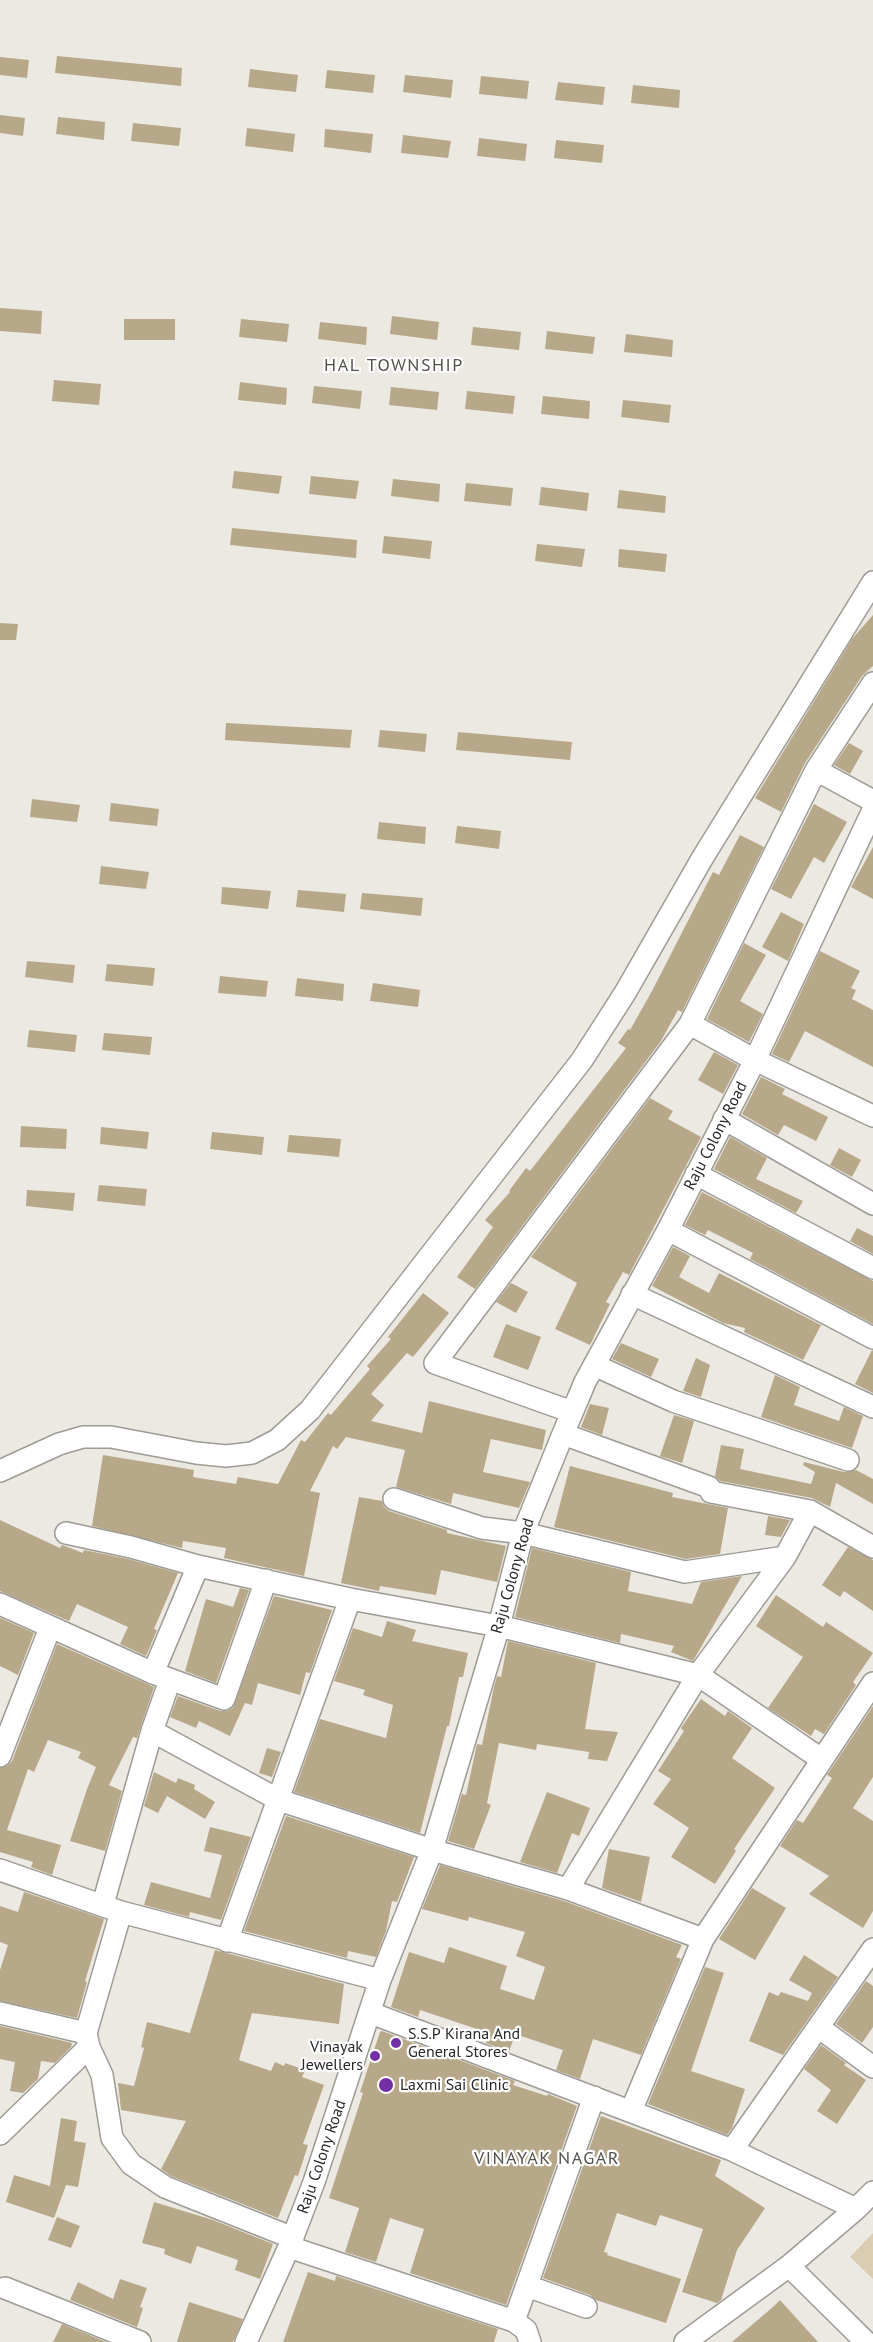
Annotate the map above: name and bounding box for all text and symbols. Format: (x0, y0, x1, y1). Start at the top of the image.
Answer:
district label: HAL TOWNSHIP (324, 355, 464, 377)
street label: Raju Colony Road (680, 1079, 752, 1193)
street label: Raju Colony Road (487, 1516, 539, 1636)
place label: S.S.P Kirana And General Stores (408, 2024, 520, 2062)
marker: S.S.P Kirana And General Stores (389, 2036, 403, 2050)
place label: Vinayak Jewellers (301, 2037, 363, 2075)
marker: Vinayak Jewellers (368, 2049, 382, 2063)
place label: Laxmi Sai Clinic (400, 2075, 509, 2095)
marker: Laxmi Sai Clinic (377, 2076, 395, 2094)
street label: Raju Colony Road (294, 2098, 350, 2216)
district label: VINAYAK NAGAR (474, 2148, 620, 2170)

